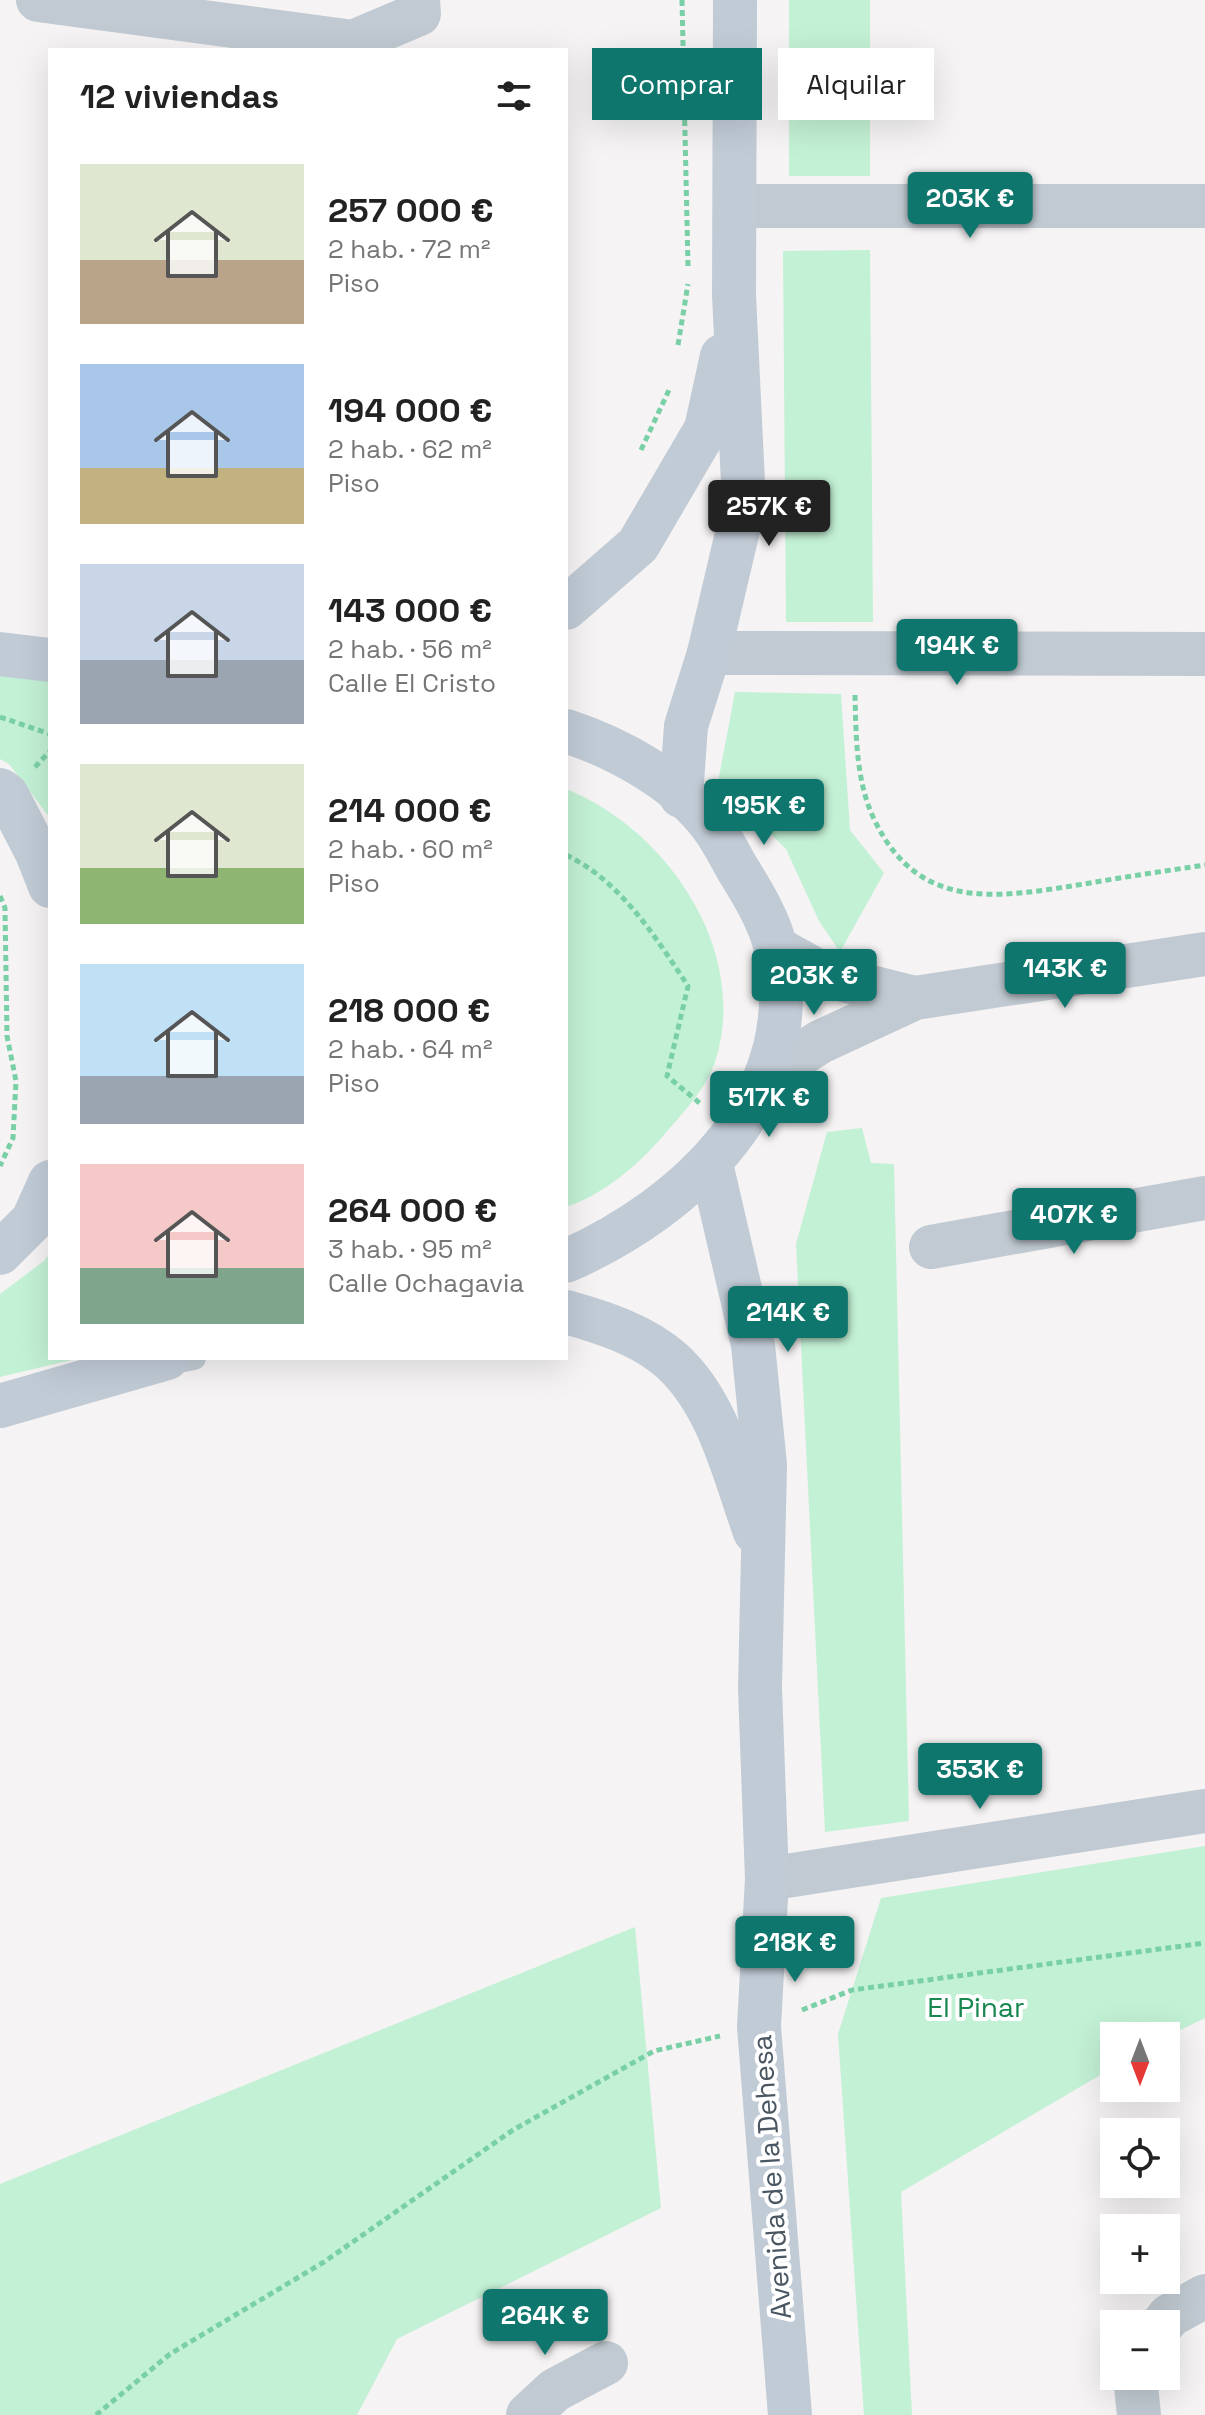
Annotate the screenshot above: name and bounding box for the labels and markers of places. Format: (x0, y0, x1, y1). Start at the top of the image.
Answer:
pin: 203K € (905, 172, 1035, 240)
pin: 257K € (704, 480, 834, 548)
pin: 194K € (892, 619, 1022, 687)
pin: 195K € (699, 779, 829, 847)
pin: 143K € (1000, 942, 1130, 1010)
pin: 203K € (749, 949, 879, 1017)
pin: 517K € (704, 1071, 834, 1139)
pin: 407K € (1009, 1188, 1139, 1256)
pin: 214K € (723, 1286, 853, 1354)
pin: 353K € (915, 1743, 1045, 1811)
pin: 218K € (730, 1916, 860, 1984)
pin: 264K € (480, 2289, 610, 2357)

